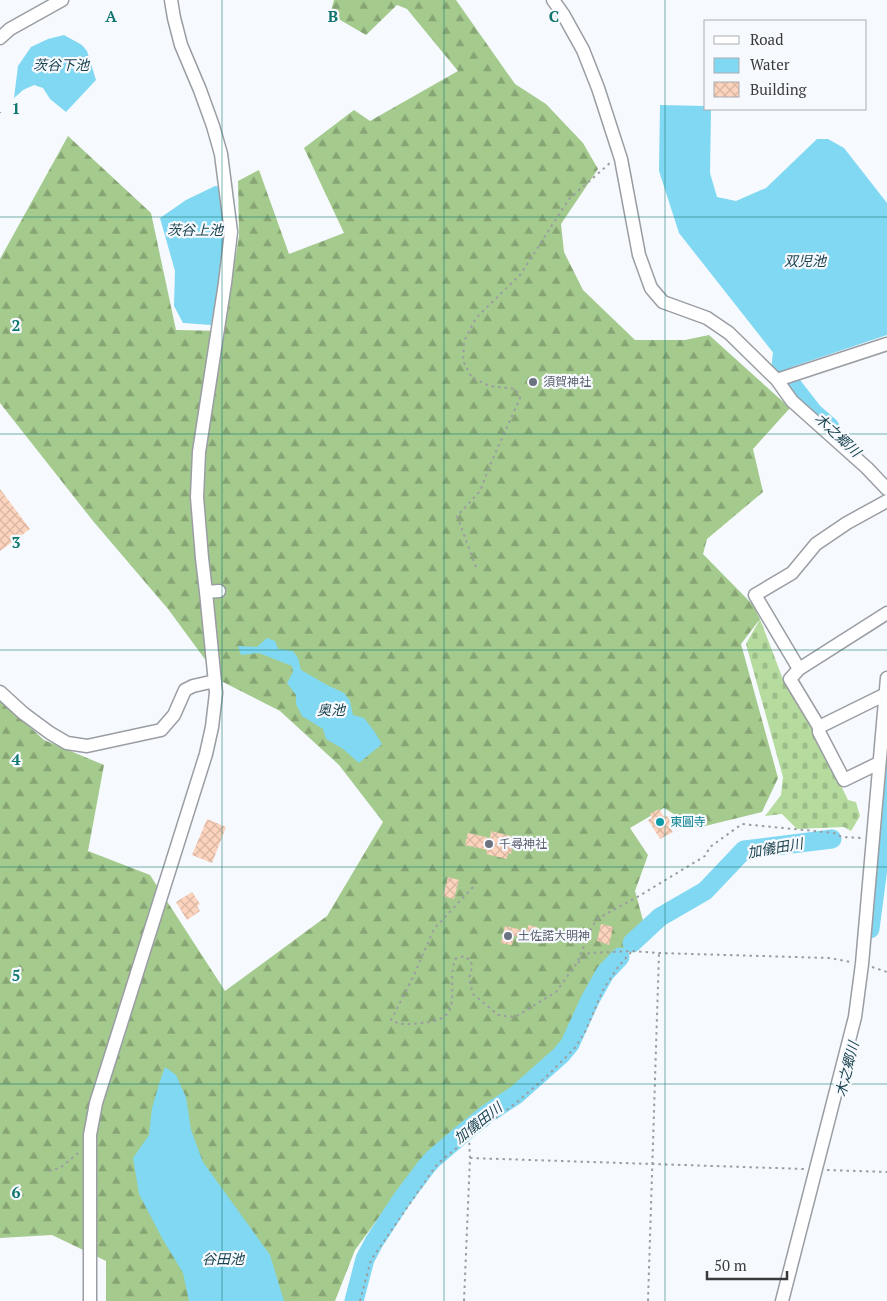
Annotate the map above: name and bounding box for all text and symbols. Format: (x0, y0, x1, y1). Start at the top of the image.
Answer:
text: A (105, 5, 117, 27)
text: B (328, 5, 338, 27)
text: C (549, 5, 559, 27)
legend (704, 20, 867, 110)
text: Road (750, 29, 783, 49)
text: Water (750, 54, 790, 74)
water label: 茨谷下池 (33, 55, 91, 74)
text: Building (750, 79, 808, 99)
text: 1 (11, 97, 21, 119)
water label: 茨谷上池 (167, 220, 225, 239)
water label: 双児池 (784, 251, 828, 270)
text: 2 (11, 314, 21, 336)
place label: 須賀神社 (543, 374, 591, 389)
marker: 須賀神社 (527, 376, 539, 388)
water label: 木之郷川 (811, 409, 867, 462)
text: 3 (11, 531, 21, 553)
water label: 奥池 (317, 700, 347, 719)
text: 4 (11, 748, 21, 770)
place label: 東圓寺 (670, 814, 706, 829)
marker: 東圓寺 (654, 816, 666, 828)
water label: 加儀田川 (746, 833, 806, 862)
place label: 千尋神社 (499, 836, 547, 851)
marker: 千尋神社 (483, 838, 495, 850)
place label: 土佐諾大明神 (518, 928, 590, 943)
marker: 土佐諾大明神 (502, 930, 514, 942)
text: 5 (11, 964, 21, 986)
water label: 木之郷川 (831, 1037, 863, 1098)
water label: 加儀田川 (450, 1097, 507, 1147)
text: 6 (11, 1181, 21, 1203)
scale bar (707, 1248, 787, 1280)
water label: 谷田池 (202, 1249, 246, 1268)
text: 50 m (714, 1255, 747, 1275)

